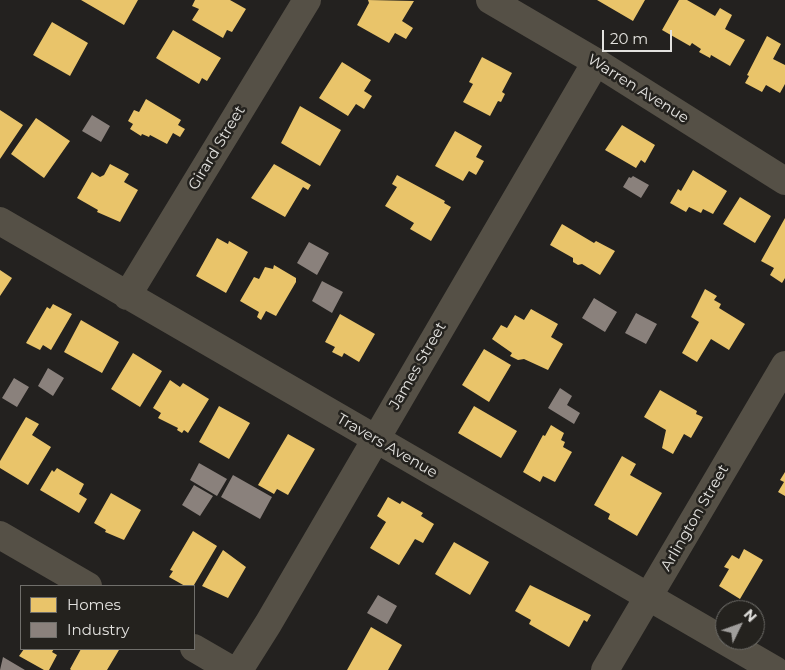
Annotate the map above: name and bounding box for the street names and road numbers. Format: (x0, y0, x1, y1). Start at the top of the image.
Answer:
street label: Warren Avenue (584, 51, 692, 127)
street label: Girard Street (185, 103, 249, 193)
street label: James Street (386, 319, 450, 413)
street label: Travers Avenue (333, 410, 441, 482)
street label: Arlington Street (657, 462, 733, 574)

